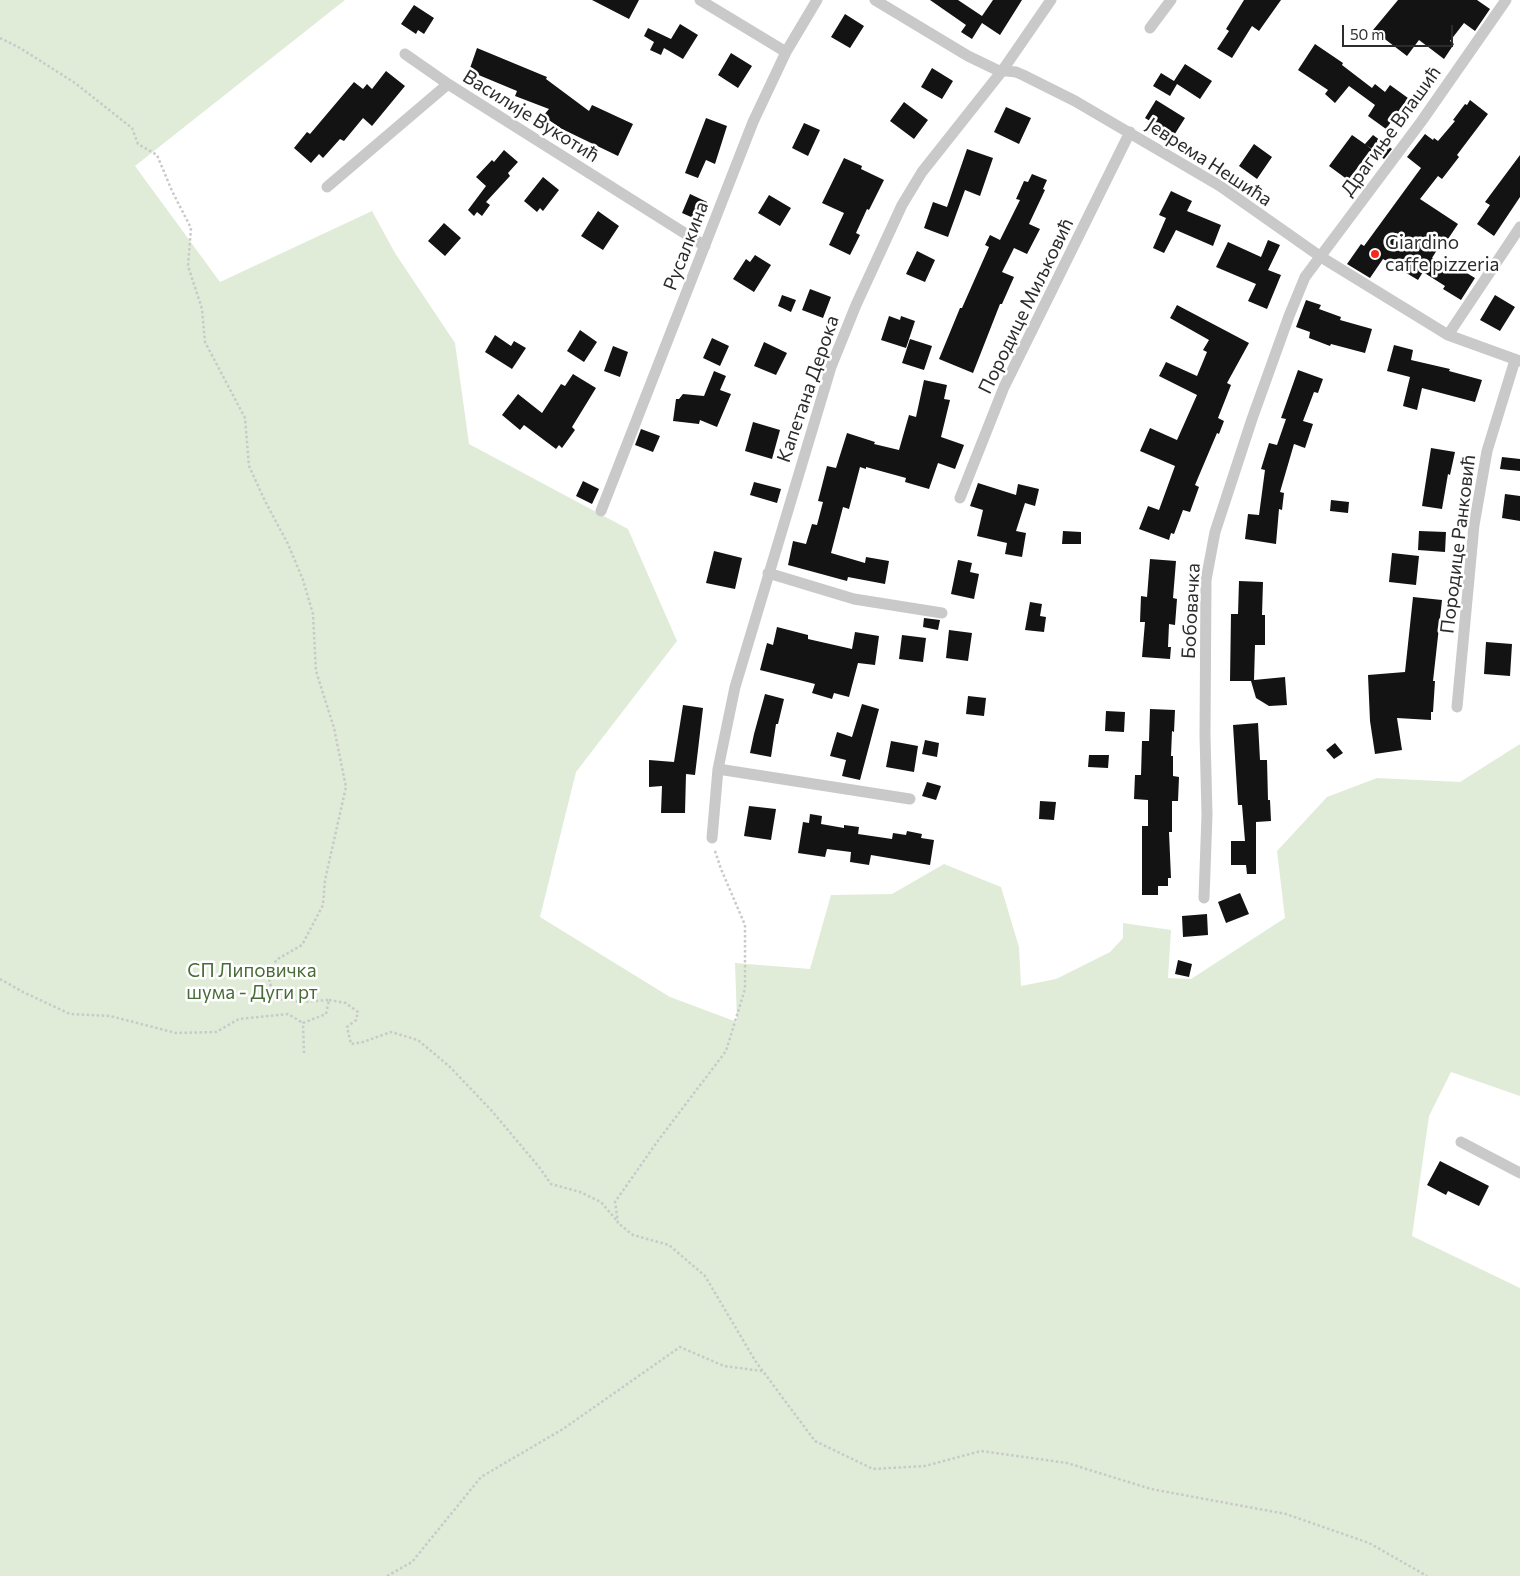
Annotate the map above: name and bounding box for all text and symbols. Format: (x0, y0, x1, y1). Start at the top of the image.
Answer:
scale bar (1345, 15, 1456, 47)
text: 50 m (1350, 25, 1384, 43)
street label: Драгиње Влашић (1336, 61, 1446, 201)
street label: Василије Вукотић (459, 65, 603, 167)
street label: Јеврема Нешића (1142, 113, 1276, 211)
street label: Русалкина (659, 198, 713, 294)
street label: Породице Миљковић (974, 214, 1078, 398)
place label: Giardino caffe pizzeria (1385, 232, 1500, 276)
marker: Giardino caffe pizzeria (1369, 248, 1381, 260)
street label: Капетана Дерока (772, 313, 844, 465)
street label: Породице Ранковић (1436, 453, 1480, 635)
street label: Бобовачка (1177, 562, 1205, 660)
park label: СП Липовичка шума - Дуги рт (186, 960, 318, 1004)

